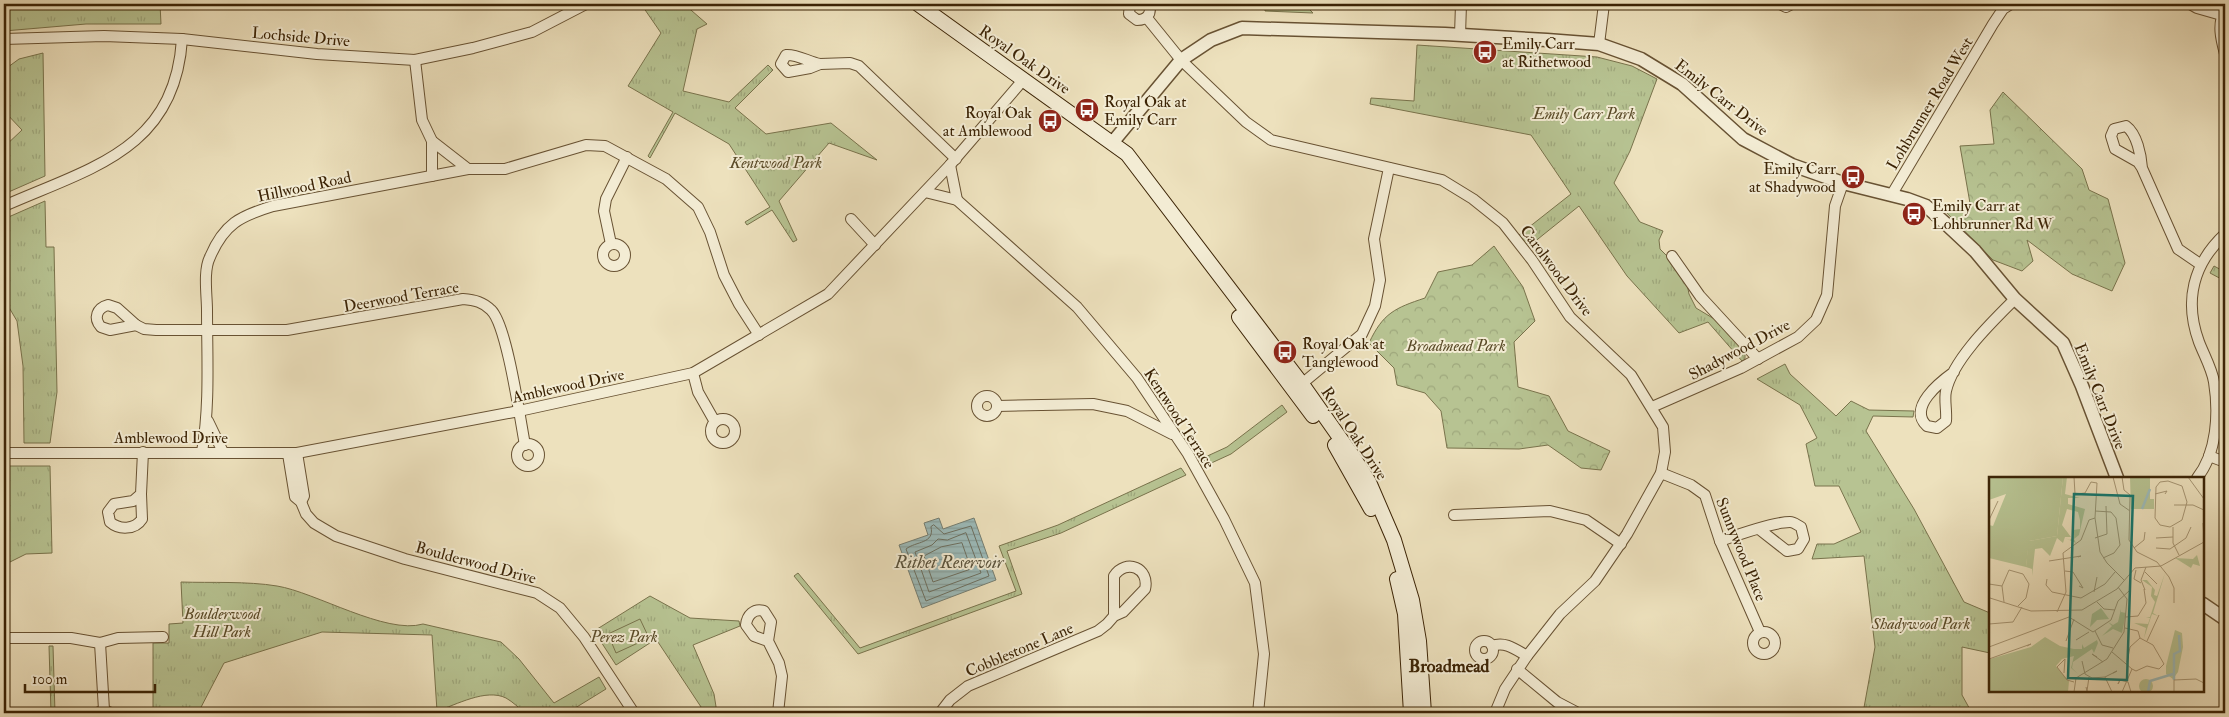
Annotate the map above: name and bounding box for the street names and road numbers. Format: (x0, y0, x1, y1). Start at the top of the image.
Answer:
street label: Royal Oak Drive (975, 21, 1074, 99)
street label: Lochside Drive (251, 23, 351, 51)
street label: Lohbrunner Road West (1882, 34, 1977, 173)
street label: Emily Carr Drive (1671, 55, 1772, 141)
street label: Hillwood Road (256, 167, 353, 207)
street label: Carolwood Drive (1515, 221, 1597, 320)
street label: Deerwood Terrace (342, 277, 461, 317)
street label: Shadywood Drive (1685, 315, 1794, 385)
street label: Emily Carr Drive (2070, 340, 2131, 453)
street label: Amblewood Drive (509, 364, 626, 408)
street label: Kentwood Terrace (1139, 365, 1219, 473)
street label: Royal Oak Drive (1317, 383, 1392, 484)
street label: Amblewood Drive (113, 428, 228, 448)
street label: Sunnywood Place (1711, 495, 1771, 604)
street label: Boulderwood Drive (413, 537, 539, 589)
street label: Cobblestone Lane (962, 618, 1077, 682)

